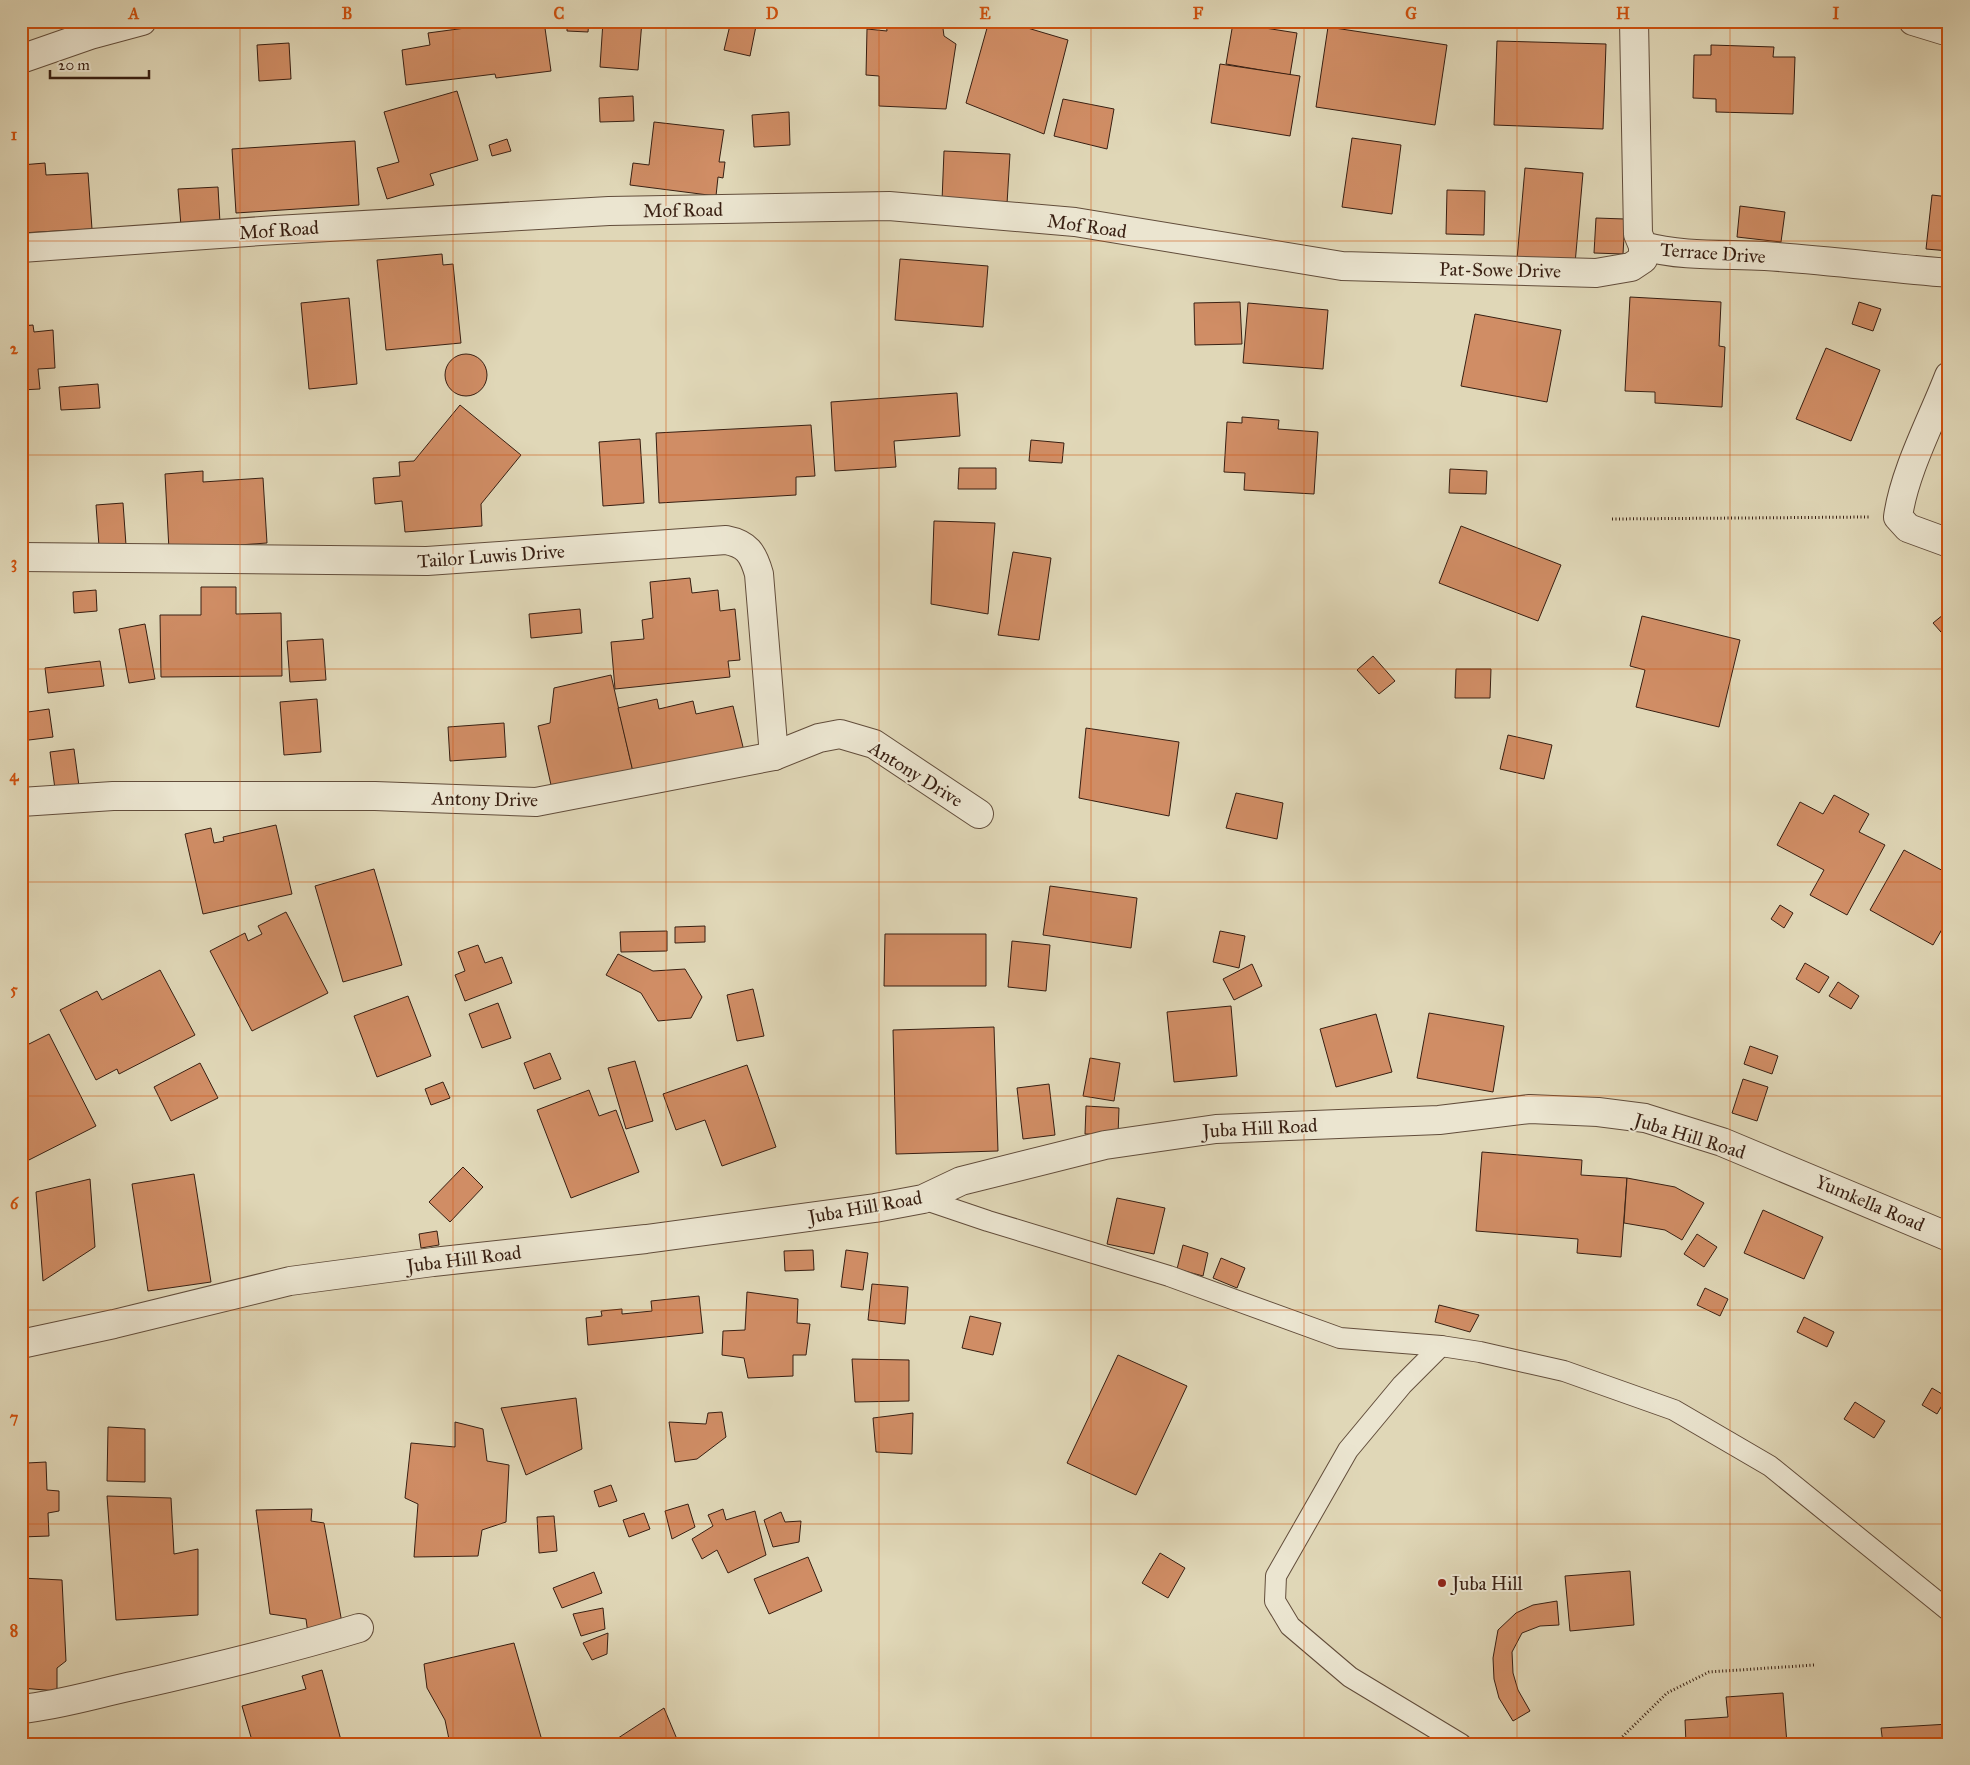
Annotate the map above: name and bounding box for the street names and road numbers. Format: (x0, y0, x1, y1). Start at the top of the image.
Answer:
street label: Mof Road (643, 198, 724, 222)
street label: Mof Road (1046, 209, 1129, 243)
street label: Mof Road (238, 216, 320, 244)
street label: Terrace Drive (1660, 238, 1767, 268)
street label: Pat-Sowe Drive (1439, 257, 1561, 283)
street label: Tailor Luwis Drive (416, 539, 566, 573)
street label: Antony Drive (864, 736, 967, 812)
street label: Antony Drive (431, 787, 538, 811)
street label: Juba Hill Road (1629, 1108, 1749, 1165)
street label: Juba Hill Road (1200, 1113, 1319, 1144)
street label: Yumkella Road (1812, 1170, 1928, 1236)
street label: Juba Hill Road (804, 1186, 924, 1230)
street label: Juba Hill Road (403, 1241, 523, 1279)

